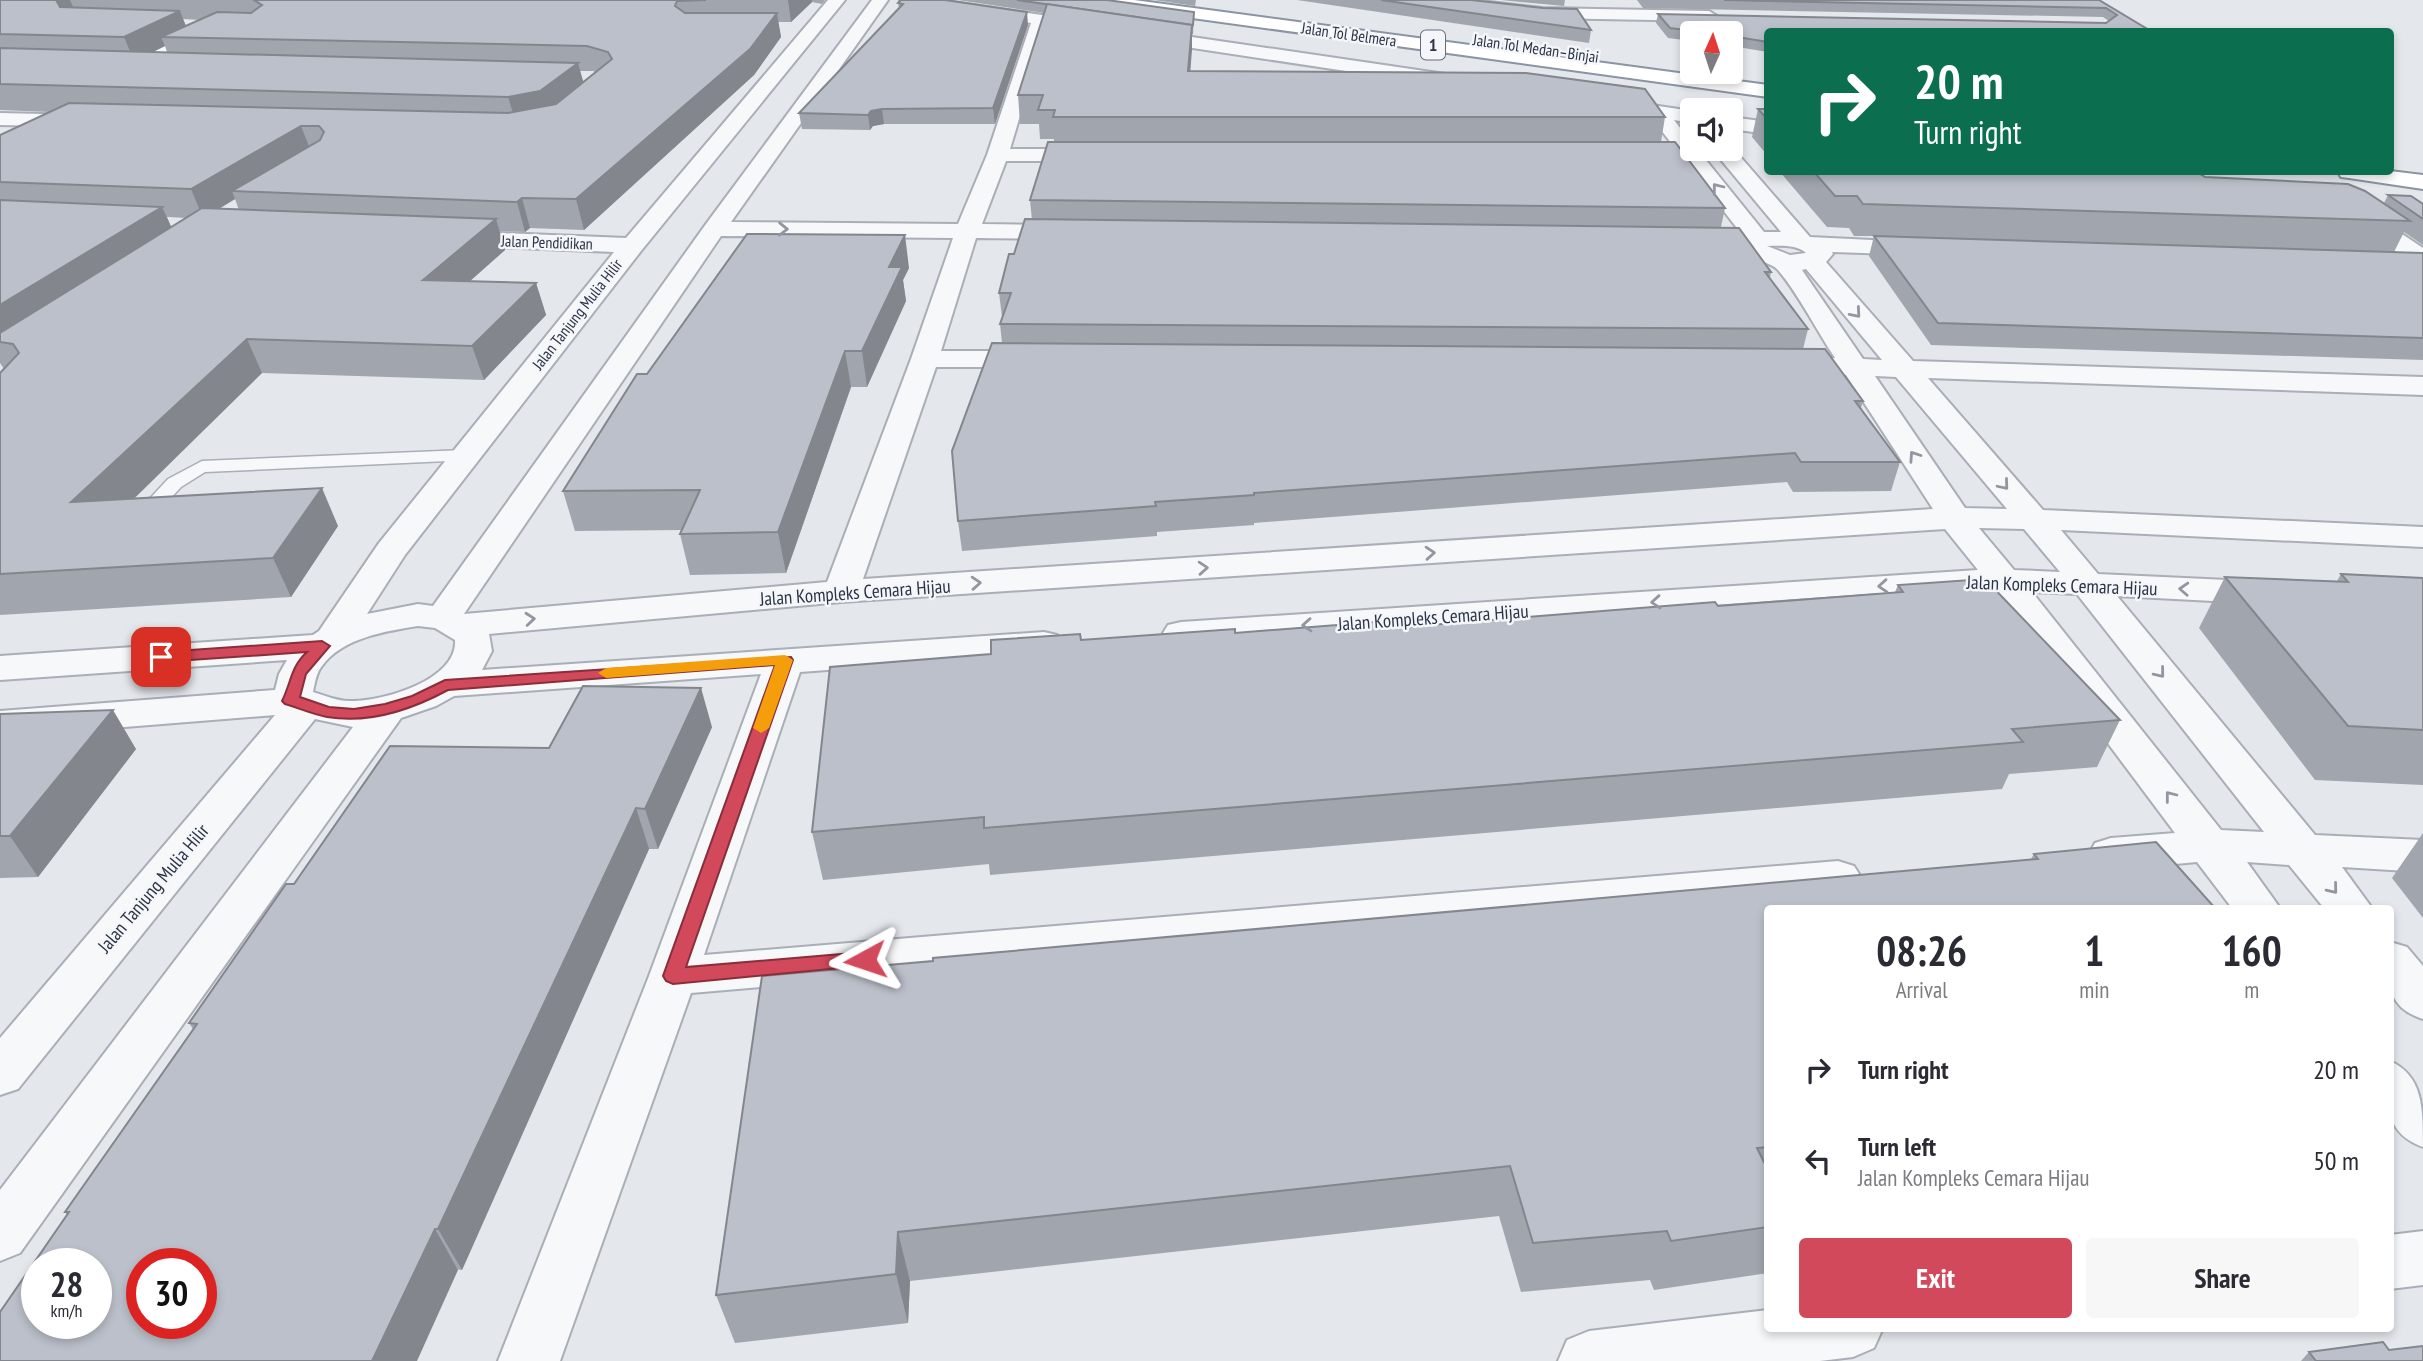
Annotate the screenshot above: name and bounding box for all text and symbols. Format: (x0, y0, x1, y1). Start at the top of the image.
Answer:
street label: Jalan Tol Belmera (1299, 17, 1398, 51)
north arrow (1680, 21, 1743, 84)
map controls (1680, 21, 1743, 161)
street label: Jalan Tol Medan–Binjai (1471, 29, 1600, 67)
road number: 1 (1421, 31, 1445, 60)
text: 20 m (1914, 49, 2003, 113)
icon: right (1799, 56, 1890, 147)
button: sound (1680, 98, 1743, 161)
text: Turn right (1914, 111, 2022, 153)
one-way arrow (1712, 183, 1725, 195)
one-way arrow (777, 222, 788, 237)
street label: Jalan Pendidikan (500, 230, 593, 254)
street label: Jalan Tanjung Mulia Hilir (527, 254, 627, 374)
one-way arrow (1848, 304, 1860, 317)
one-way arrow (1910, 451, 1922, 464)
one-way arrow (1996, 477, 2008, 490)
one-way arrow (1425, 545, 1436, 560)
one-way arrow (1198, 560, 1209, 575)
street label: Jalan Kompleks Cemara Hijau (1965, 570, 2158, 600)
street label: Jalan Kompleks Cemara Hijau (758, 573, 951, 611)
one-way arrow (971, 575, 982, 590)
one-way arrow (1877, 579, 1888, 594)
one-way arrow (2178, 581, 2189, 596)
one-way arrow (1650, 594, 1661, 609)
street label: Jalan Kompleks Cemara Hijau (1336, 598, 1529, 636)
one-way arrow (524, 612, 535, 627)
one-way arrow (1301, 617, 1312, 632)
pin (131, 627, 191, 687)
icon: arrive (142, 638, 180, 676)
one-way arrow (2151, 666, 2164, 678)
one-way arrow (2166, 791, 2179, 804)
street label: Jalan Tanjung Mulia Hilir (92, 818, 214, 958)
one-way arrow (2325, 880, 2337, 893)
position arrow (828, 923, 902, 997)
text: 08:26 (1876, 923, 1967, 978)
text: 1 (2084, 923, 2104, 978)
text: 160 (2222, 923, 2282, 978)
text: Arrival (1896, 975, 1948, 1004)
text: min (2079, 975, 2109, 1004)
text: m (2244, 975, 2259, 1004)
icon: right (1799, 1051, 1837, 1089)
text: Turn right (1858, 1053, 1949, 1086)
text: 20 m (2313, 1053, 2359, 1086)
text: Turn left (1858, 1130, 1936, 1163)
icon: left (1799, 1142, 1837, 1180)
text: 50 m (2313, 1144, 2359, 1177)
text: Jalan Kompleks Cemara Hijau (1858, 1163, 2089, 1192)
button: Exit (1799, 1238, 2072, 1318)
button: Share (2086, 1238, 2359, 1318)
speed limit sign: 30 (126, 1248, 217, 1339)
text: 28 (50, 1261, 83, 1307)
text: km/h (51, 1299, 82, 1322)

